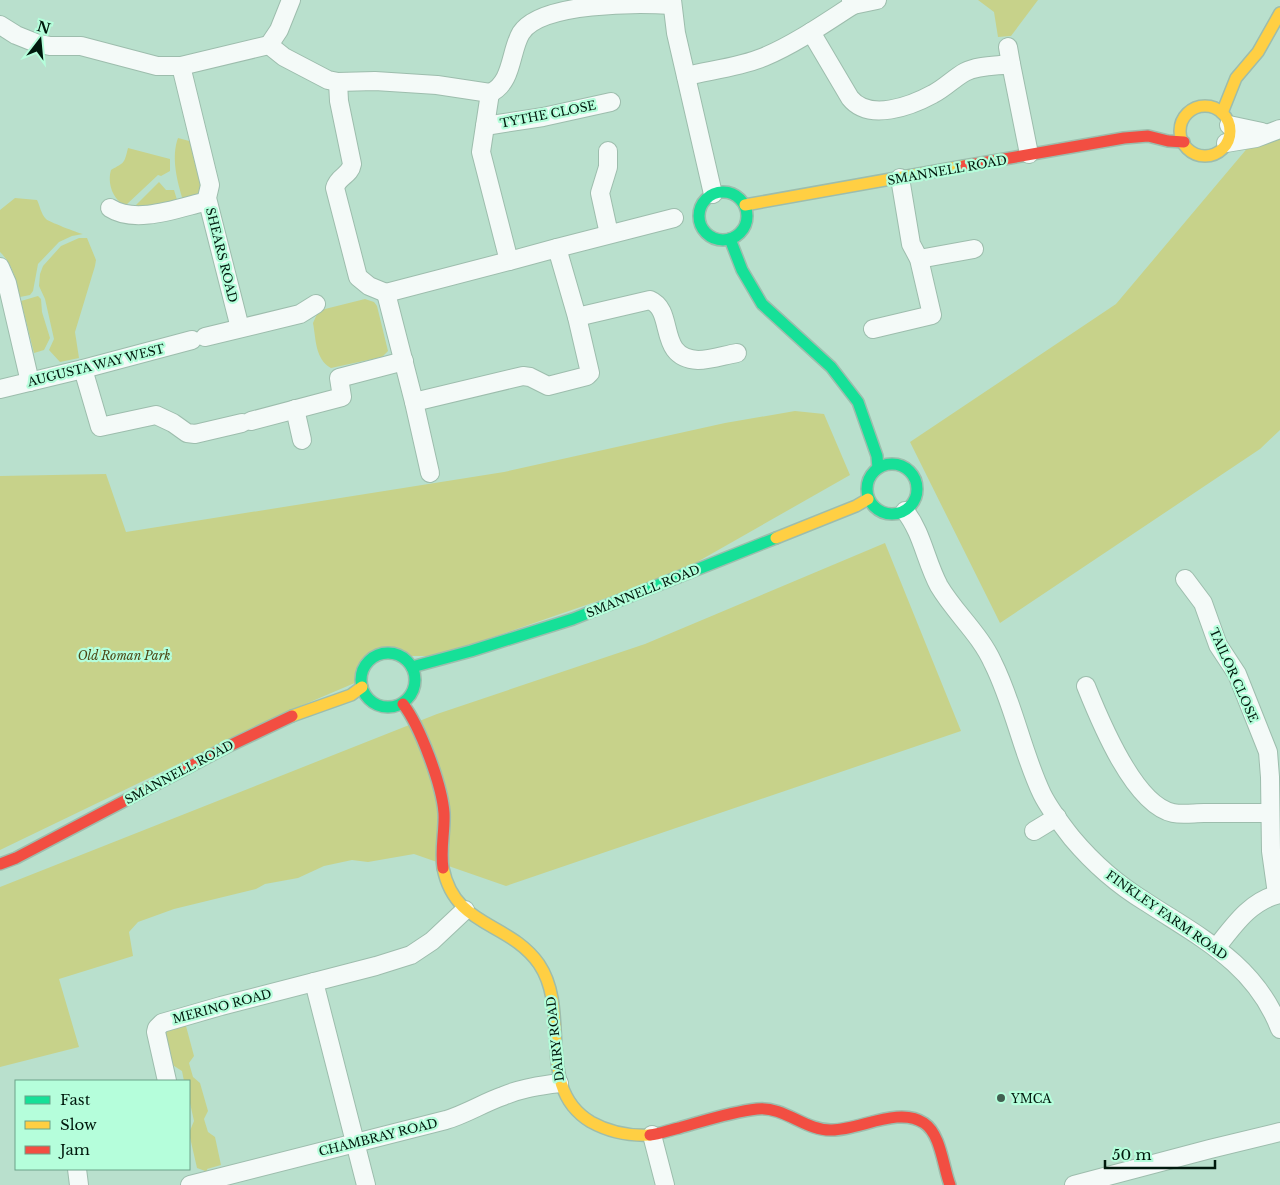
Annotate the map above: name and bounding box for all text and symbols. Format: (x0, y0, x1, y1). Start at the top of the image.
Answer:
north arrow (15, 15, 65, 65)
text: N (35, 17, 52, 38)
street label: TYTHE CLOSE (499, 97, 598, 131)
street label: SMANNELL ROAD (886, 152, 1008, 188)
street label: SHEARS ROAD (203, 206, 241, 304)
street label: AUGUSTA WAY WEST (25, 341, 167, 390)
street label: SMANNELL ROAD (584, 561, 702, 621)
street label: TAILOR CLOSE (1207, 626, 1262, 725)
park label: Old Roman Park (78, 648, 170, 663)
street label: SMANNELL ROAD (122, 737, 236, 807)
street label: FINKLEY FARM ROAD (1103, 867, 1231, 963)
street label: MERINO ROAD (171, 986, 273, 1026)
street label: DAIRY ROAD (543, 996, 567, 1082)
legend (15, 1080, 190, 1170)
text: Fast (60, 1090, 91, 1109)
place label: YMCA (1010, 1091, 1052, 1106)
marker: YMCA (995, 1092, 1007, 1104)
text: Slow (60, 1115, 97, 1134)
street label: CHAMBRAY ROAD (317, 1115, 439, 1159)
scale bar (1105, 1138, 1215, 1170)
text: Jam (58, 1140, 90, 1159)
text: 50 m (1112, 1145, 1152, 1164)

